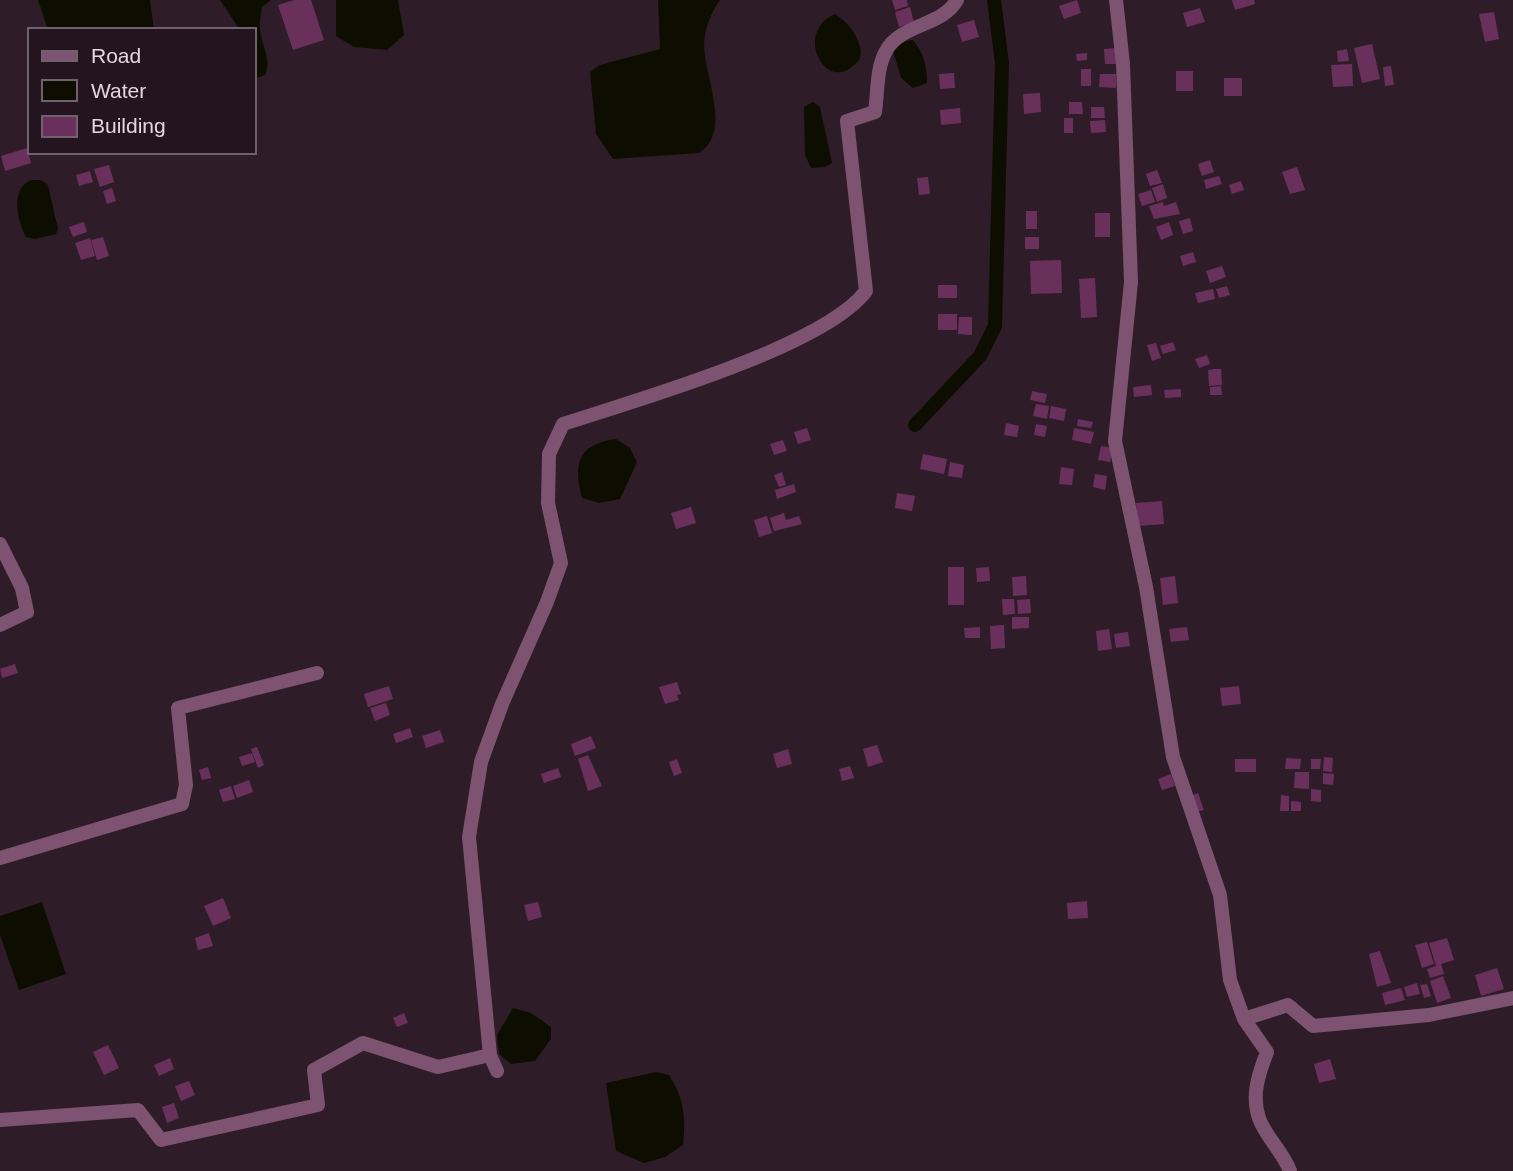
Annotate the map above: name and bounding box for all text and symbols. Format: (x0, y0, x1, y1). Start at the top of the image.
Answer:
legend (28, 28, 256, 154)
text: Road (91, 44, 141, 67)
text: Water (91, 79, 146, 102)
text: Building (91, 114, 166, 137)

